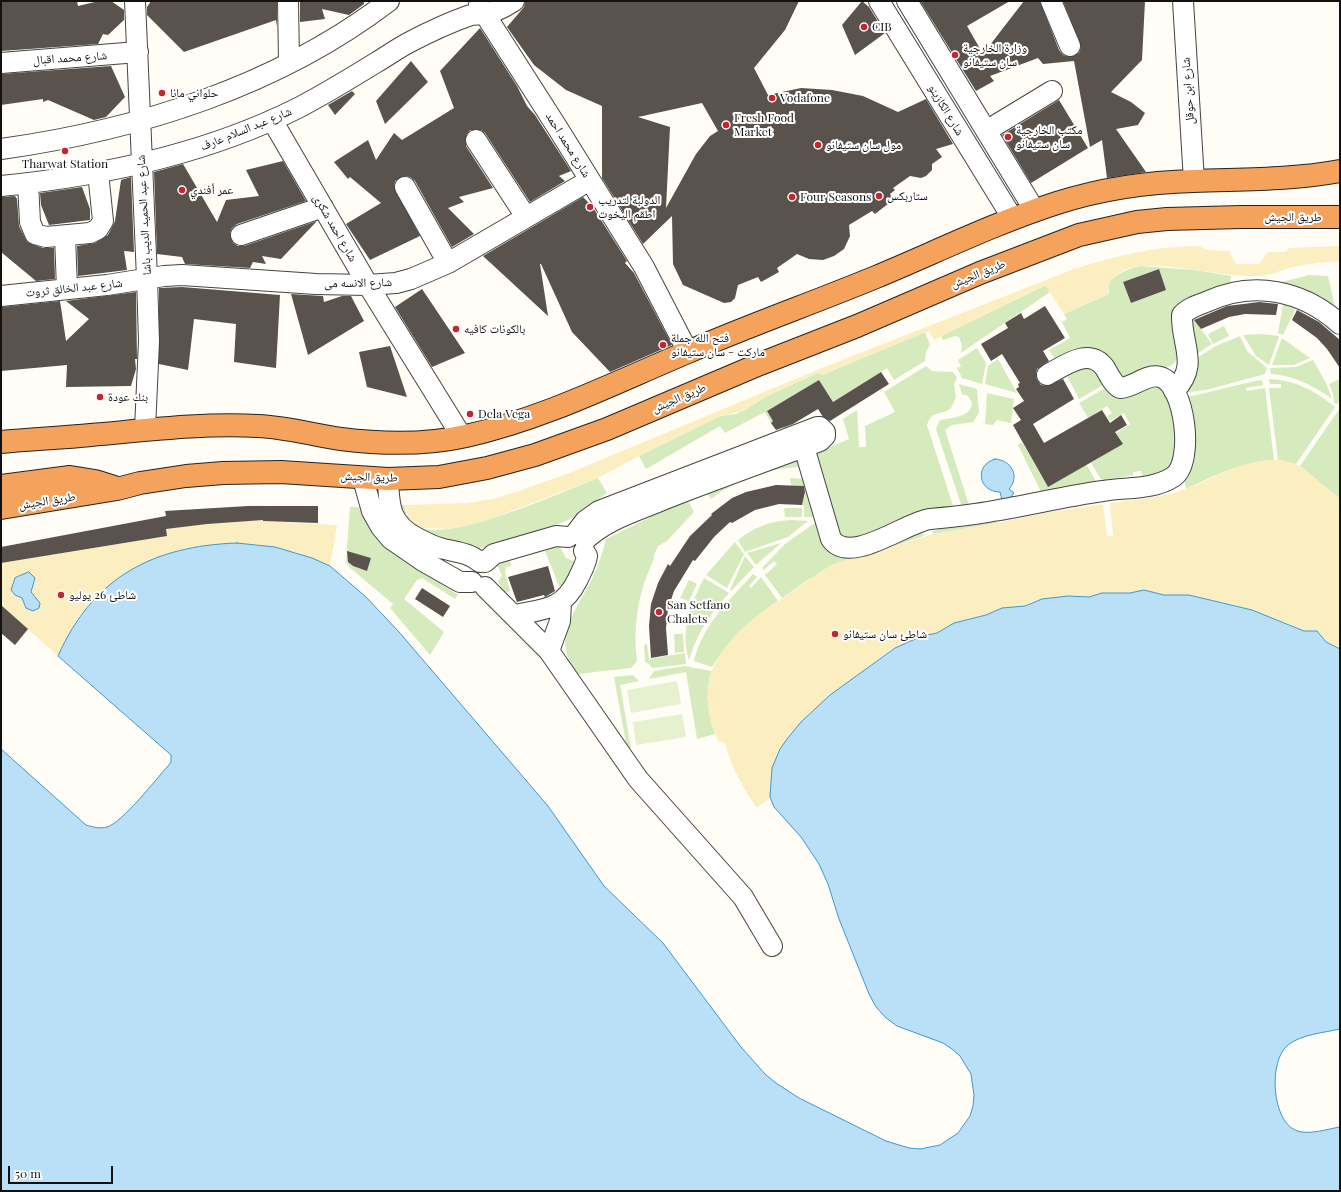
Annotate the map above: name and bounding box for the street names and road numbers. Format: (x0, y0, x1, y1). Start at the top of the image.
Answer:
street label: شارع محمد اقبال (32, 48, 108, 68)
street label: شارع ابن حوقل (1178, 57, 1198, 125)
street label: شارع الكازينو (925, 82, 967, 138)
street label: شارع عبد السلام عارف (198, 104, 294, 154)
street label: شارع محمد احمد (542, 110, 594, 180)
street label: شارع عبد الحميد الديب باشا (134, 154, 154, 276)
street label: شارع احمد شكرى (310, 192, 360, 264)
street label: طريق الجيش (1264, 210, 1322, 224)
street label: طريق الجيش (949, 257, 1007, 291)
street label: شارع الانسه مى (324, 275, 392, 291)
street label: شارع عبد الخالق ثروت (25, 276, 123, 300)
street label: طريق الجيش (650, 380, 708, 416)
street label: طريق الجيش (340, 469, 398, 485)
street label: طريق الجيش (17, 489, 77, 513)

